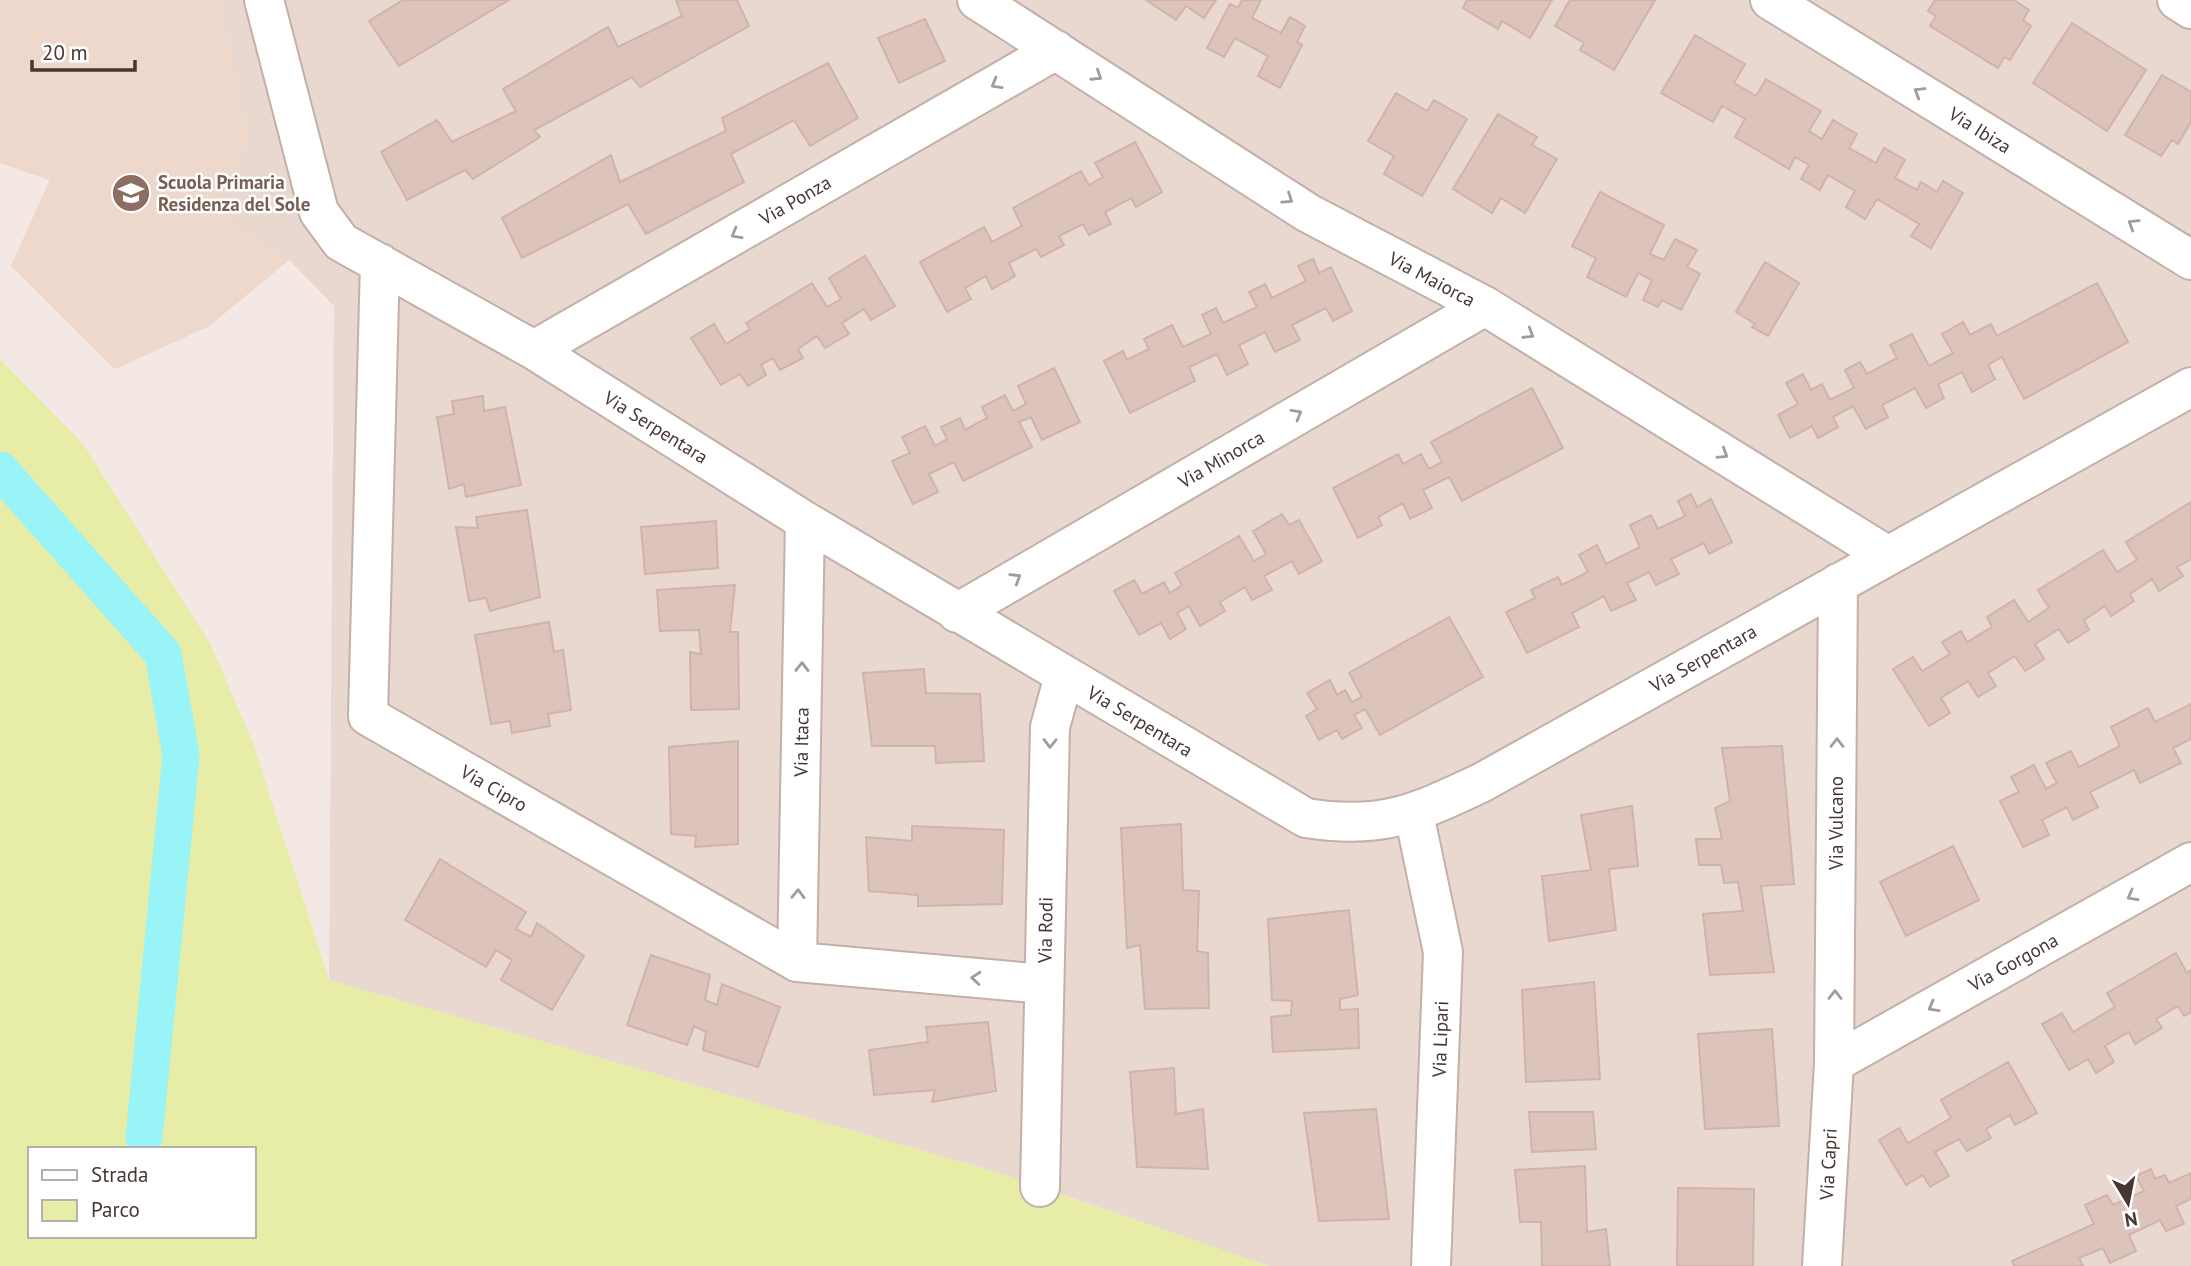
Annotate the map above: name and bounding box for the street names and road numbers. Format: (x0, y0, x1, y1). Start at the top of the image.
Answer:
street label: Via Ibiza (1943, 101, 2016, 159)
street label: Via Ponza (754, 170, 835, 231)
street label: Via Maiorca (1384, 246, 1479, 312)
street label: Via Serpentara (598, 385, 713, 469)
street label: Via Minorca (1173, 425, 1268, 494)
street label: Via Serpentara (1644, 619, 1761, 698)
street label: Via Serpentara (1082, 680, 1197, 762)
street label: Via Itaca (788, 707, 814, 778)
street label: Via Cipro (455, 759, 532, 817)
street label: Via Vulcano (1824, 776, 1848, 871)
street label: Via Rodi (1032, 897, 1058, 964)
street label: Via Gorgona (1963, 928, 2062, 997)
street label: Via Lipari (1427, 1000, 1453, 1079)
street label: Via Capri (1814, 1127, 1842, 1202)

